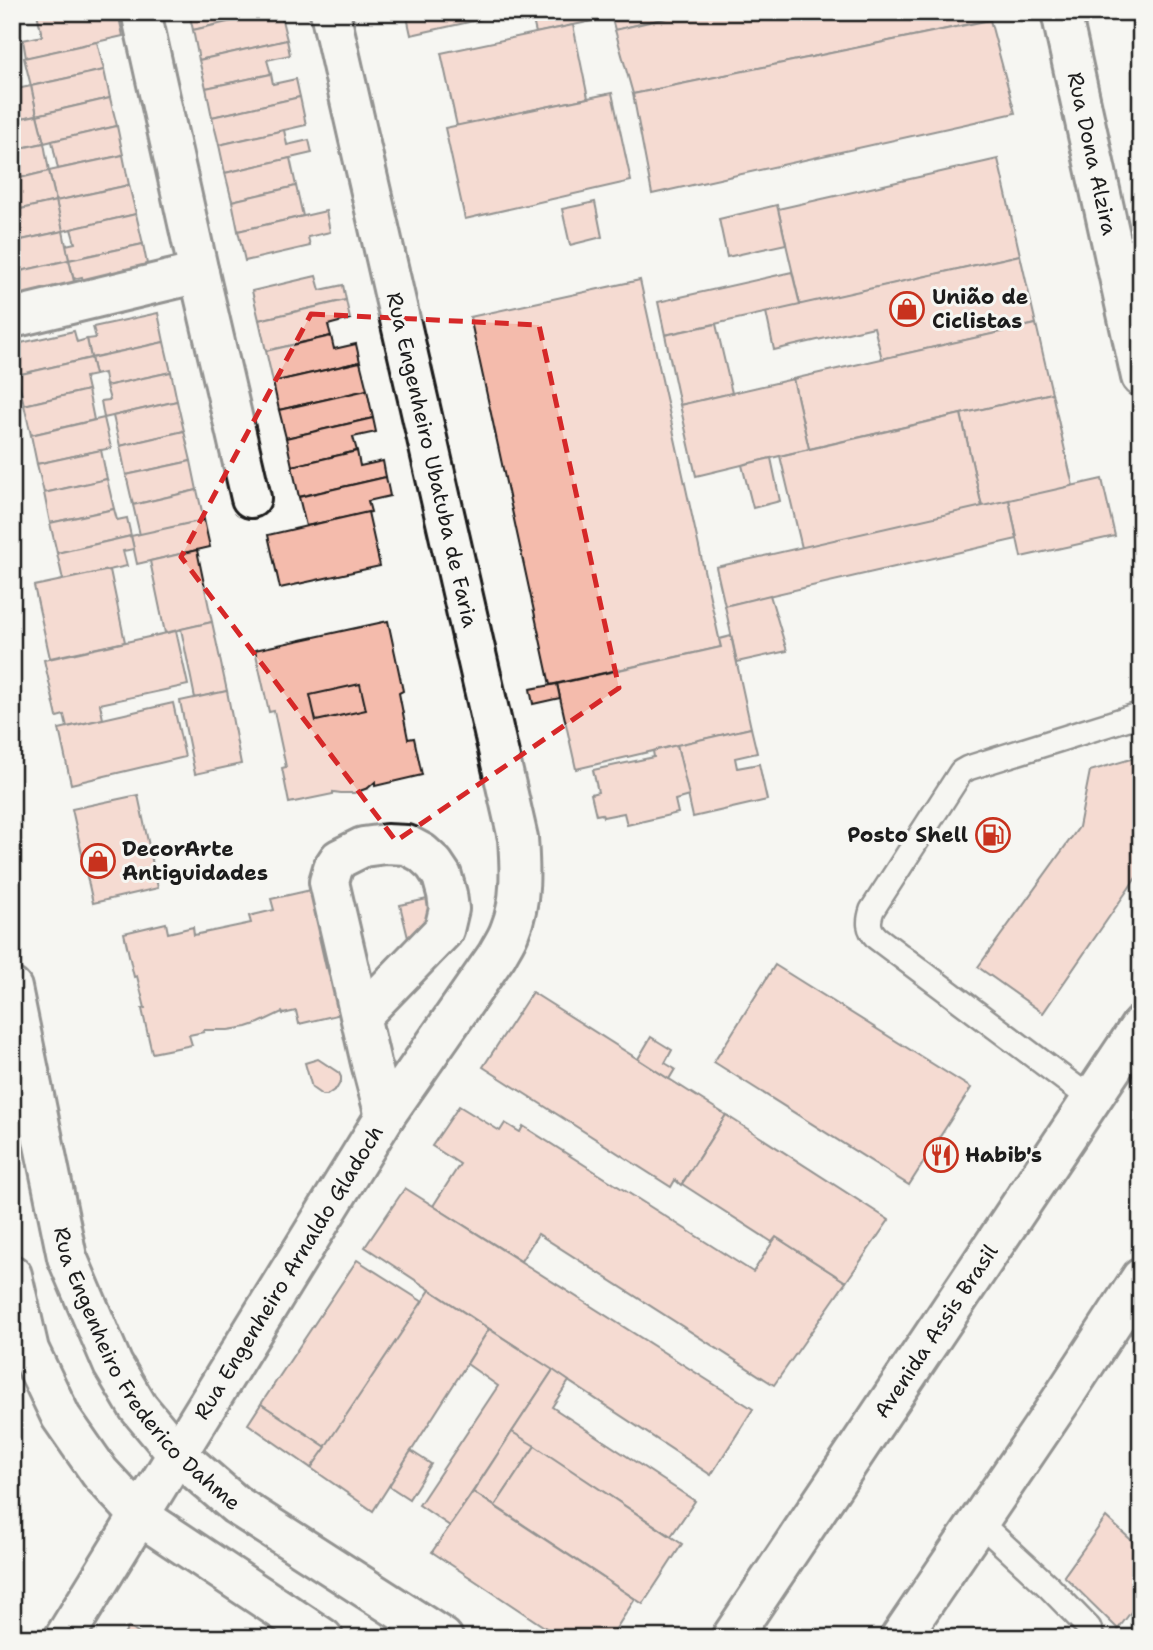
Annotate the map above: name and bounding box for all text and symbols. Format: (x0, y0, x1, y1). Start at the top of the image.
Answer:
street label: Rua Dona Alzira (1061, 69, 1124, 238)
place label: União de Ciclistas (932, 283, 1028, 335)
street label: Rua Engenheiro Ubatuba de Faria (380, 290, 484, 630)
shop icon: União de Ciclistas (888, 290, 926, 328)
fuel station icon: Posto Shell (974, 816, 1012, 854)
place label: Posto Shell (847, 821, 968, 849)
place label: DecorArte Antiguidades (122, 835, 268, 887)
shop icon: DecorArte Antiguidades (79, 842, 117, 880)
street label: Rua Engenheiro Arnaldo Gladoch (188, 1120, 390, 1425)
restaurant icon: Habib's (922, 1136, 960, 1174)
place label: Habib's (965, 1141, 1042, 1169)
street label: Rua Engenheiro Frederico Dahme (47, 1224, 247, 1517)
street label: Avenida Assis Brasil (868, 1238, 1005, 1424)

